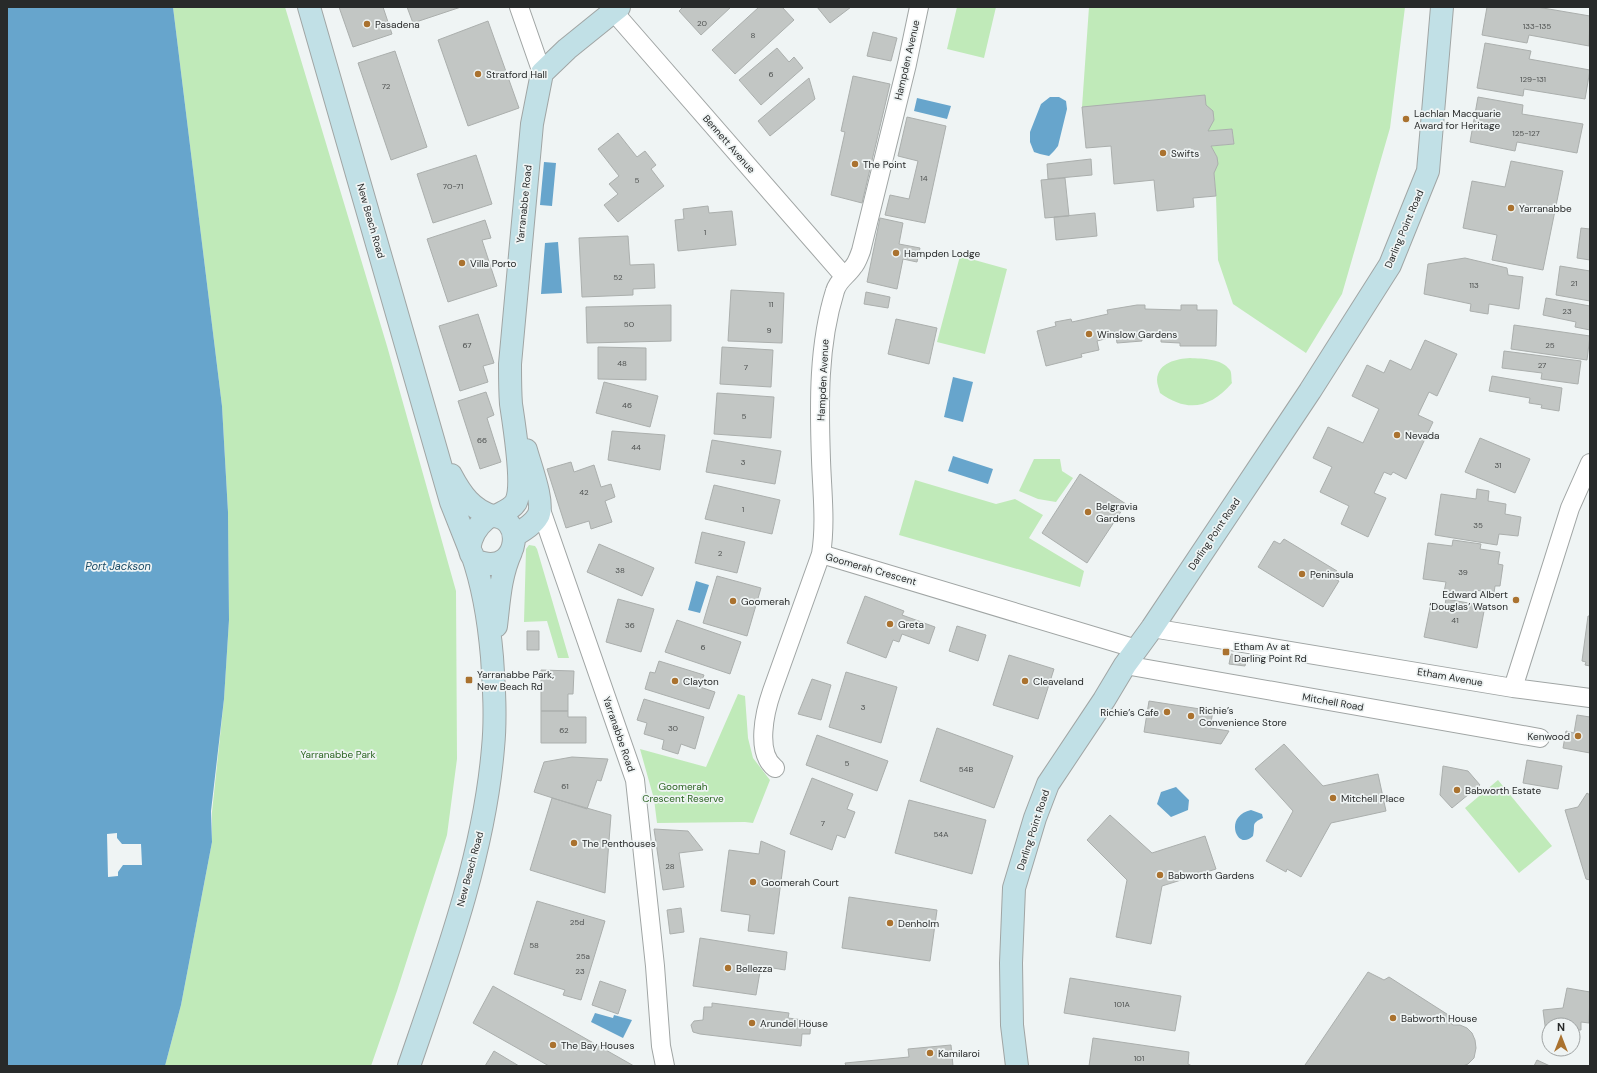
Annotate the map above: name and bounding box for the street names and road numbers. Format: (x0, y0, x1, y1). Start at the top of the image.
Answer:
street label: Hampden Avenue (891, 18, 923, 101)
street label: Bennett Avenue (700, 112, 758, 176)
street label: Yarranabbe Road (513, 164, 535, 244)
street label: New Beach Road (354, 182, 388, 260)
street label: Darling Point Road (1382, 188, 1426, 270)
street label: Hampden Avenue (814, 339, 832, 421)
street label: Darling Point Road (1185, 496, 1243, 572)
street label: Goomerah Crescent (824, 550, 918, 588)
street label: Etham Avenue (1416, 665, 1484, 689)
street label: Mitchell Road (1301, 690, 1365, 714)
street label: Yarranabbe Road (600, 695, 638, 773)
street label: Darling Point Road (1014, 788, 1052, 872)
street label: New Beach Road (454, 830, 486, 908)

